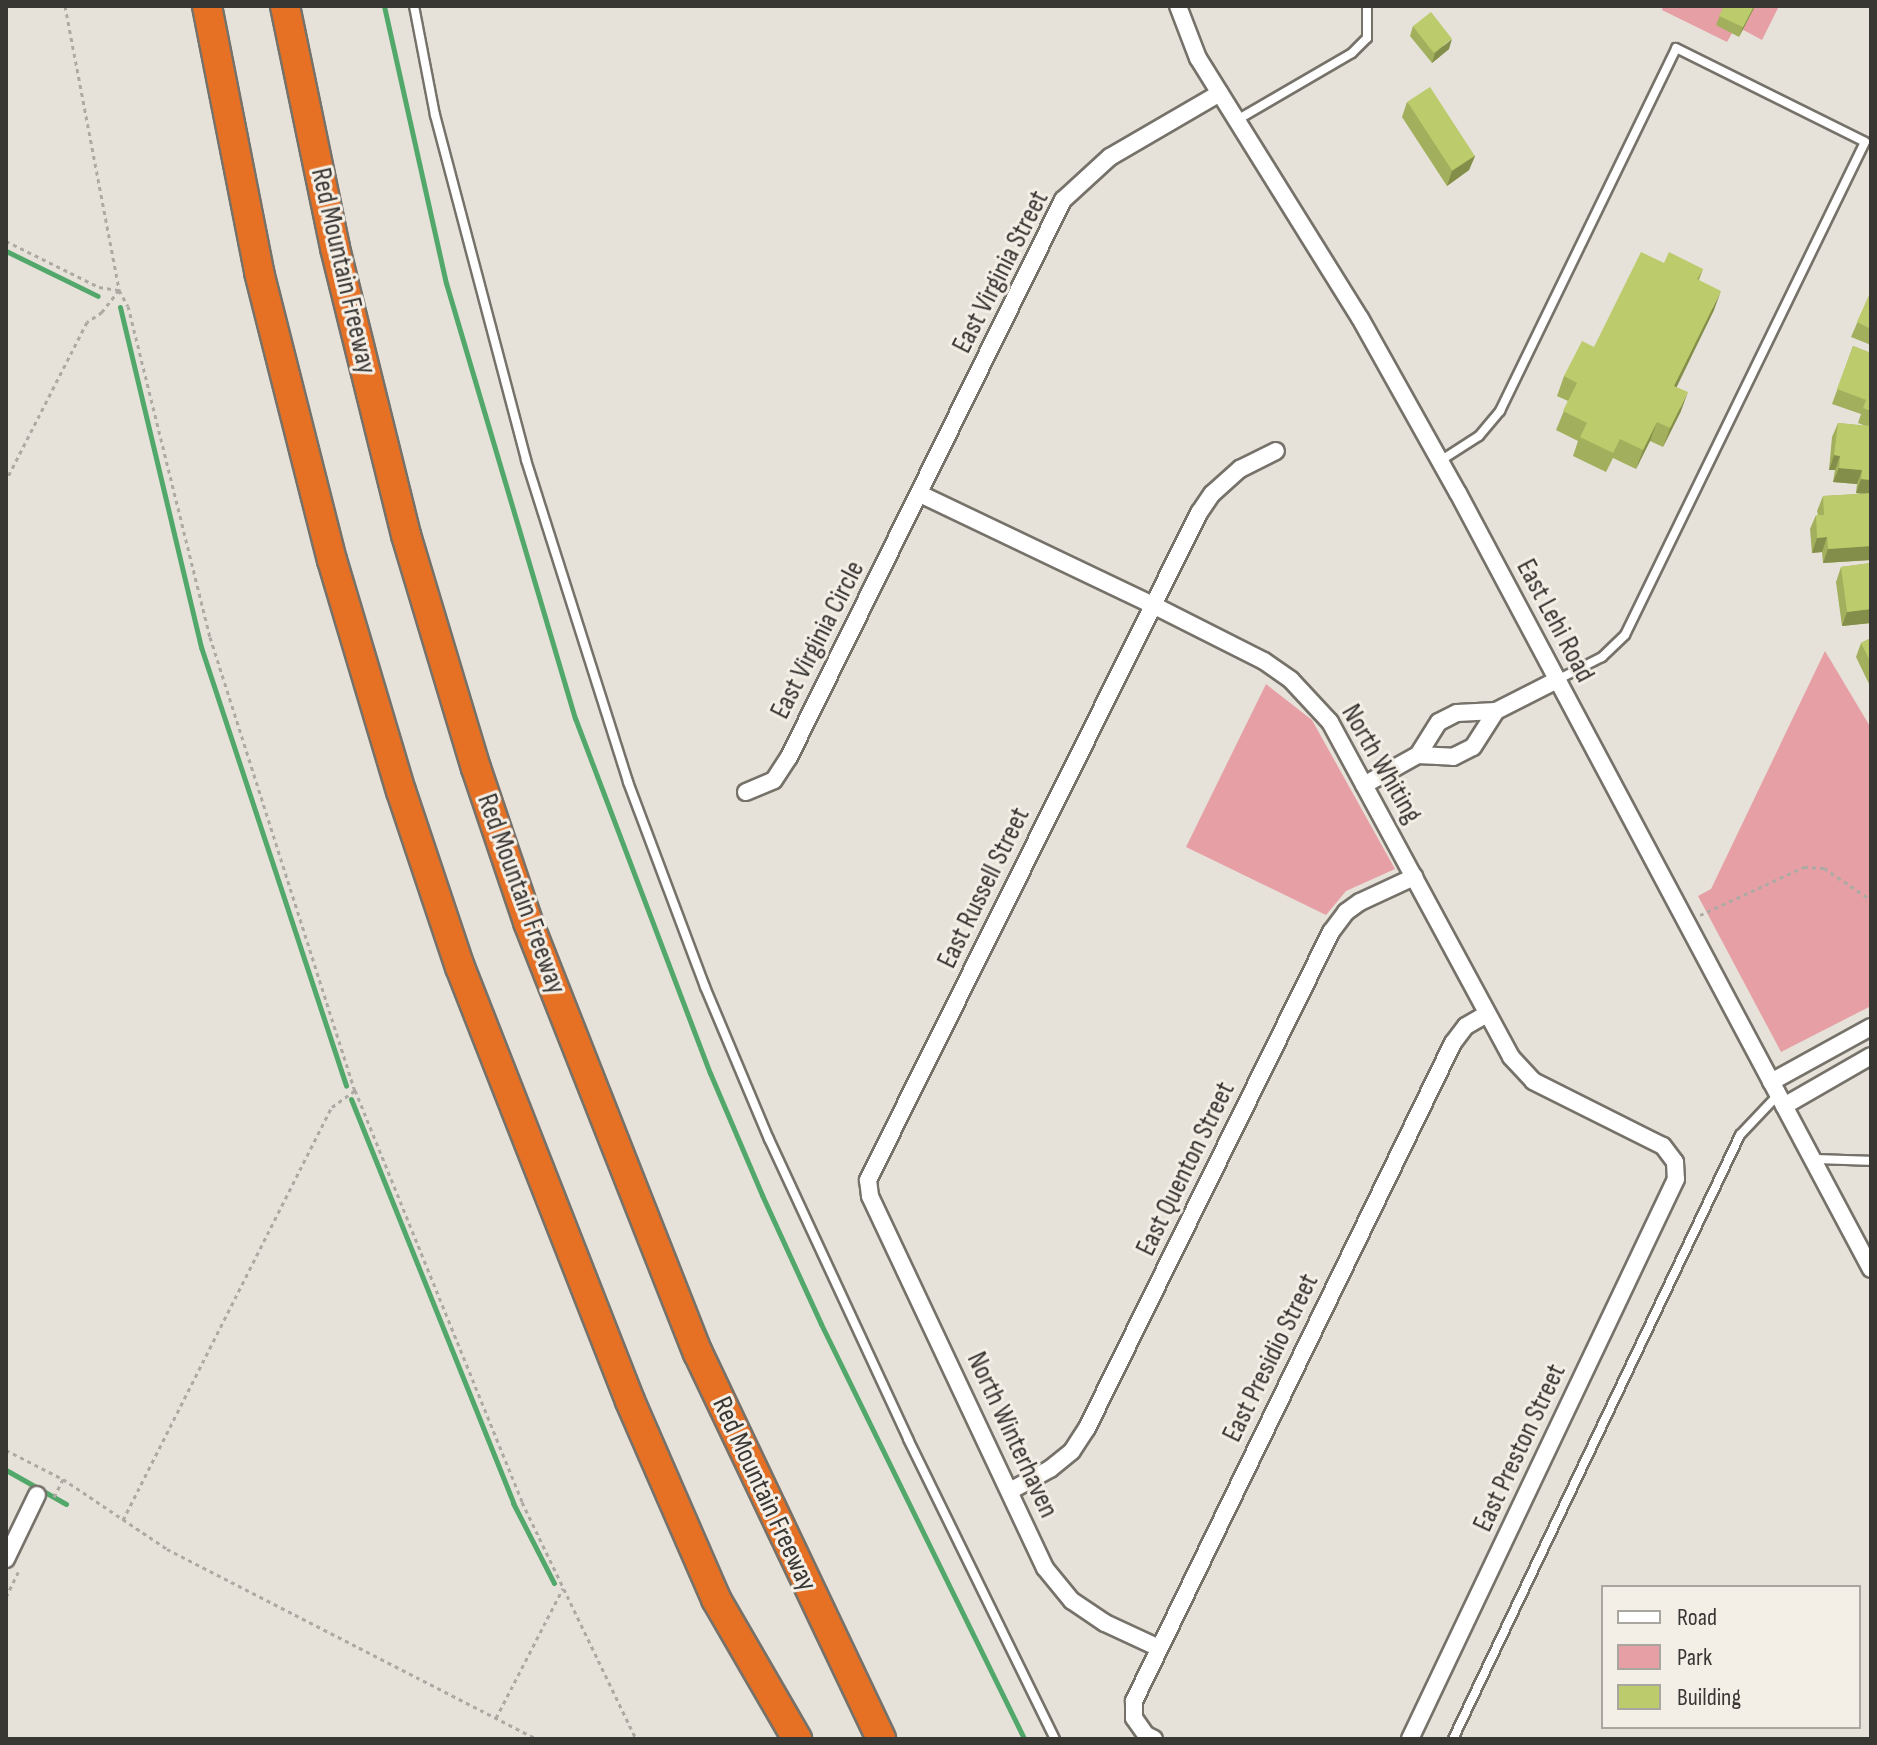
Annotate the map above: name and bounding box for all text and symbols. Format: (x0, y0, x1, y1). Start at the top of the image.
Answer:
street label: Red Mountain Freeway (303, 165, 383, 377)
street label: East Virginia Street (946, 185, 1056, 359)
street label: East Lehi Road (1509, 554, 1601, 688)
street label: East Virginia Circle (764, 555, 872, 725)
street label: North Whiting (1334, 699, 1428, 829)
street label: Red Mountain Freeway (469, 789, 573, 999)
street label: East Russell Street (931, 802, 1037, 974)
street label: East Quenton Street (1129, 1077, 1243, 1261)
street label: East Presidio Street (1216, 1268, 1326, 1448)
street label: North Winterhaven (959, 1347, 1065, 1523)
street label: East Preston Street (1467, 1359, 1573, 1537)
street label: Red Mountain Freeway (704, 1392, 824, 1596)
legend (1601, 1585, 1861, 1729)
text: Road (1677, 1603, 1717, 1632)
text: Park (1677, 1643, 1712, 1672)
text: Building (1677, 1683, 1741, 1712)

